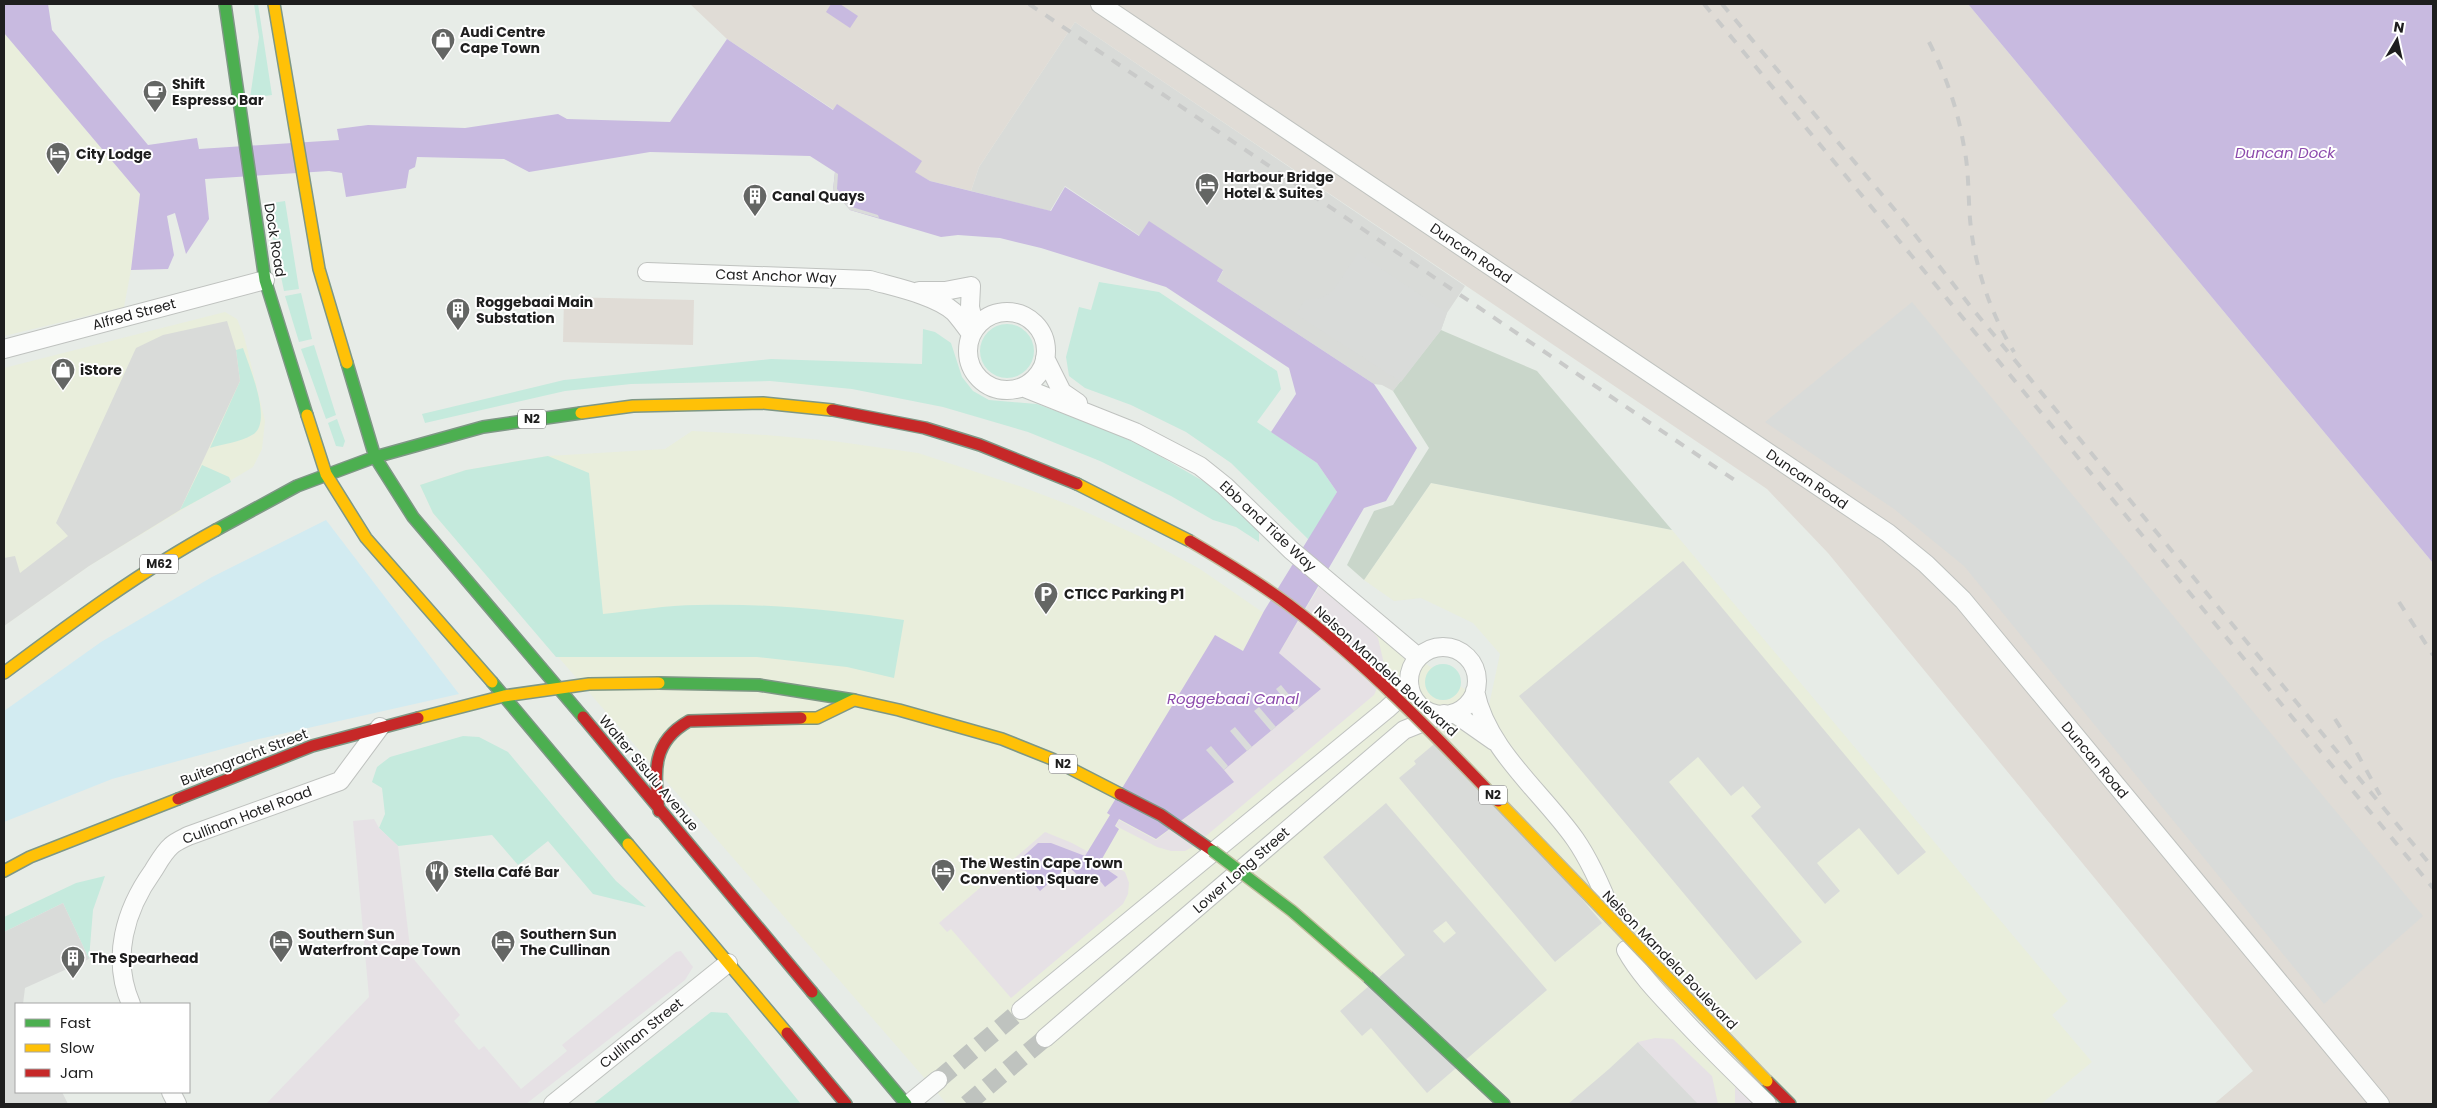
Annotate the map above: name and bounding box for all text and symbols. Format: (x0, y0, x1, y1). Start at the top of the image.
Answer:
north arrow (2372, 15, 2422, 65)
text: N (2392, 16, 2406, 38)
place label: Audi Centre Cape Town (460, 22, 546, 58)
shop icon: Audi Centre Cape Town (430, 27, 456, 61)
place label: Shift Espresso Bar (172, 74, 264, 110)
cafe icon: Shift Espresso Bar (142, 79, 168, 113)
hotel icon: City Lodge (45, 141, 71, 175)
water label: Duncan Dock (2235, 142, 2336, 163)
place label: City Lodge (76, 144, 152, 164)
place label: Harbour Bridge Hotel & Suites (1224, 167, 1334, 203)
hotel icon: Harbour Bridge Hotel & Suites (1194, 172, 1220, 206)
building icon: Canal Quays (742, 183, 768, 217)
place label: Canal Quays (772, 186, 865, 206)
street label: Dock Road (259, 202, 291, 278)
street label: Duncan Road (1426, 218, 1516, 288)
street label: Cast Anchor Way (715, 264, 837, 288)
place label: Roggebaai Main Substation (476, 292, 593, 328)
street label: Alfred Street (90, 293, 178, 335)
building icon: Roggebaai Main Substation (445, 297, 471, 331)
shop icon: iStore (50, 357, 76, 391)
place label: iStore (80, 360, 122, 380)
road number: N2 (518, 409, 546, 428)
street label: Duncan Road (1762, 444, 1852, 514)
street label: Ebb and Tide Way (1215, 476, 1321, 576)
road number: M62 (140, 554, 178, 574)
parking icon: CTICC Parking P1 (1033, 581, 1059, 615)
place label: CTICC Parking P1 (1064, 584, 1184, 604)
street label: Nelson Mandela Boulevard (1310, 601, 1462, 741)
water label: Roggebaai Canal (1167, 688, 1299, 709)
street label: Walter Sisulu Avenue (594, 711, 704, 836)
street label: Duncan Road (2057, 717, 2133, 803)
street label: Buitengracht Street (177, 723, 311, 791)
road number: N2 (1049, 754, 1077, 774)
street label: Cullinan Hotel Road (179, 781, 315, 849)
road number: N2 (1479, 786, 1507, 804)
street label: Lower Long Street (1188, 822, 1294, 918)
place label: The Westin Cape Town Convention Square (960, 853, 1123, 889)
hotel icon: The Westin Cape Town Convention Square (930, 858, 956, 892)
restaurant icon: Stella Café Bar (424, 859, 450, 893)
place label: Stella Café Bar (454, 862, 559, 882)
street label: Nelson Mandela Boulevard (1598, 886, 1742, 1034)
place label: Southern Sun Waterfront Cape Town (298, 924, 461, 960)
place label: Southern Sun The Cullinan (520, 924, 617, 960)
hotel icon: Southern Sun Waterfront Cape Town (268, 929, 294, 963)
hotel icon: Southern Sun The Cullinan (490, 929, 516, 963)
building icon: The Spearhead (60, 945, 86, 979)
place label: The Spearhead (90, 948, 199, 968)
street label: Cullinan Street (595, 993, 687, 1073)
legend (15, 1003, 190, 1093)
text: Fast (60, 1012, 91, 1033)
text: Slow (60, 1037, 95, 1058)
text: Jam (60, 1062, 94, 1083)

